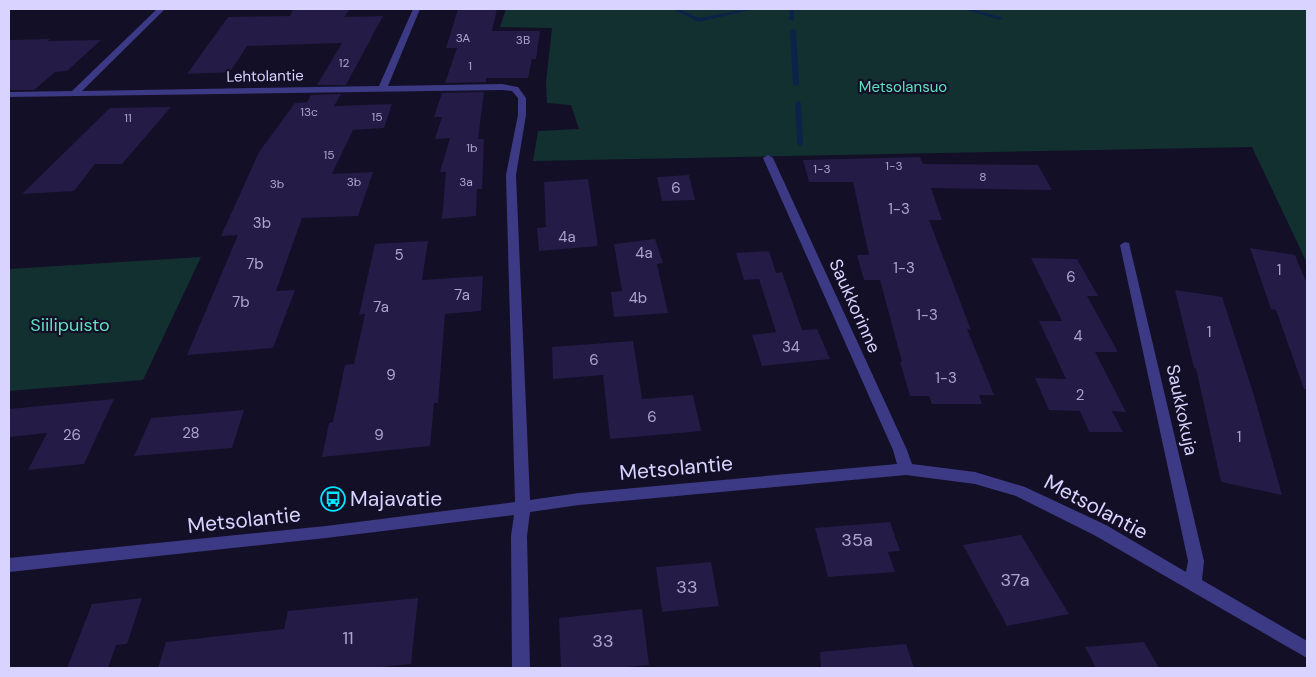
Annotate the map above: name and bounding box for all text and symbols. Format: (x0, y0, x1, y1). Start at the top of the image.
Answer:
house number: 3A (456, 30, 470, 46)
house number: 3B (516, 32, 530, 48)
house number: 12 (339, 55, 349, 71)
house number: 1 (468, 58, 472, 74)
street label: Lehtolantie (226, 65, 304, 87)
park label: Metsolansuo (859, 77, 947, 97)
house number: 13c (300, 104, 318, 120)
house number: 15 (371, 109, 383, 125)
house number: 11 (124, 110, 132, 126)
house number: 1b (466, 140, 478, 156)
house number: 15 (323, 147, 335, 163)
house number: 1-3 (885, 158, 903, 174)
house number: 1-3 (813, 161, 831, 177)
house number: 8 (979, 169, 987, 185)
house number: 3b (347, 174, 361, 190)
house number: 3a (459, 174, 473, 190)
house number: 3b (270, 176, 284, 192)
house number: 6 (671, 178, 681, 198)
house number: 1-3 (888, 199, 910, 219)
house number: 3b (253, 213, 271, 233)
house number: 4a (558, 227, 576, 247)
house number: 4a (635, 243, 653, 263)
house number: 5 (394, 245, 404, 265)
house number: 7b (246, 254, 264, 274)
street label: Saukkorinne (824, 255, 886, 357)
house number: 1-3 (893, 258, 915, 278)
house number: 1 (1277, 260, 1281, 280)
house number: 6 (1066, 267, 1076, 287)
house number: 7a (454, 285, 470, 305)
house number: 4b (629, 288, 647, 308)
house number: 7b (232, 292, 250, 312)
house number: 7a (373, 297, 389, 317)
house number: 1-3 (916, 305, 938, 325)
park label: Siilipuisto (30, 313, 110, 337)
house number: 1 (1207, 322, 1211, 342)
house number: 4 (1073, 326, 1083, 346)
house number: 34 (782, 337, 800, 357)
house number: 6 (589, 350, 599, 370)
street label: Saukkokuja (1161, 362, 1203, 458)
house number: 9 (386, 365, 396, 385)
house number: 1-3 (935, 368, 957, 388)
house number: 2 (1076, 385, 1084, 405)
house number: 6 (647, 407, 657, 427)
house number: 28 (182, 423, 200, 443)
house number: 26 (63, 425, 81, 445)
house number: 9 (374, 425, 384, 445)
house number: 1 (1237, 427, 1241, 447)
street label: Metsolantie (618, 449, 734, 487)
street label: Metsolantie (1039, 468, 1153, 546)
place label: Majavatie (350, 485, 442, 513)
bus stop icon: Majavatie (320, 486, 346, 512)
street label: Metsolantie (186, 500, 302, 540)
house number: 35a (841, 528, 873, 552)
house number: 37a (1000, 568, 1030, 592)
house number: 33 (676, 575, 698, 599)
house number: 11 (342, 626, 354, 650)
house number: 33 (592, 629, 614, 653)

